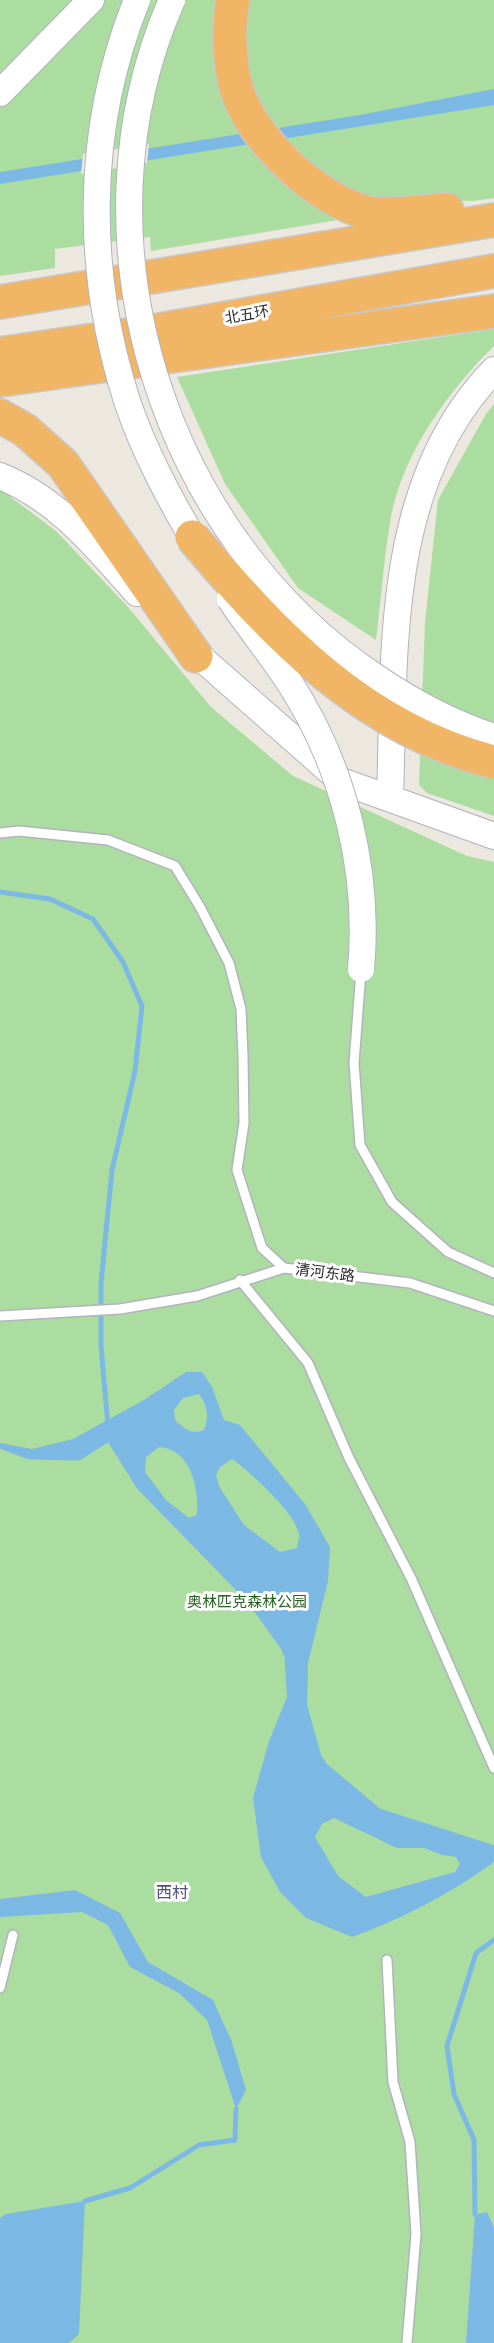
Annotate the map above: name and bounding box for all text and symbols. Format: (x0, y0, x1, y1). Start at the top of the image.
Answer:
street label: 北五环 (223, 302, 271, 328)
street label: 清河东路 (294, 1260, 356, 1286)
park label: 奥林匹克森林公园 (187, 1593, 307, 1611)
district label: 西村 (156, 1883, 188, 1903)

